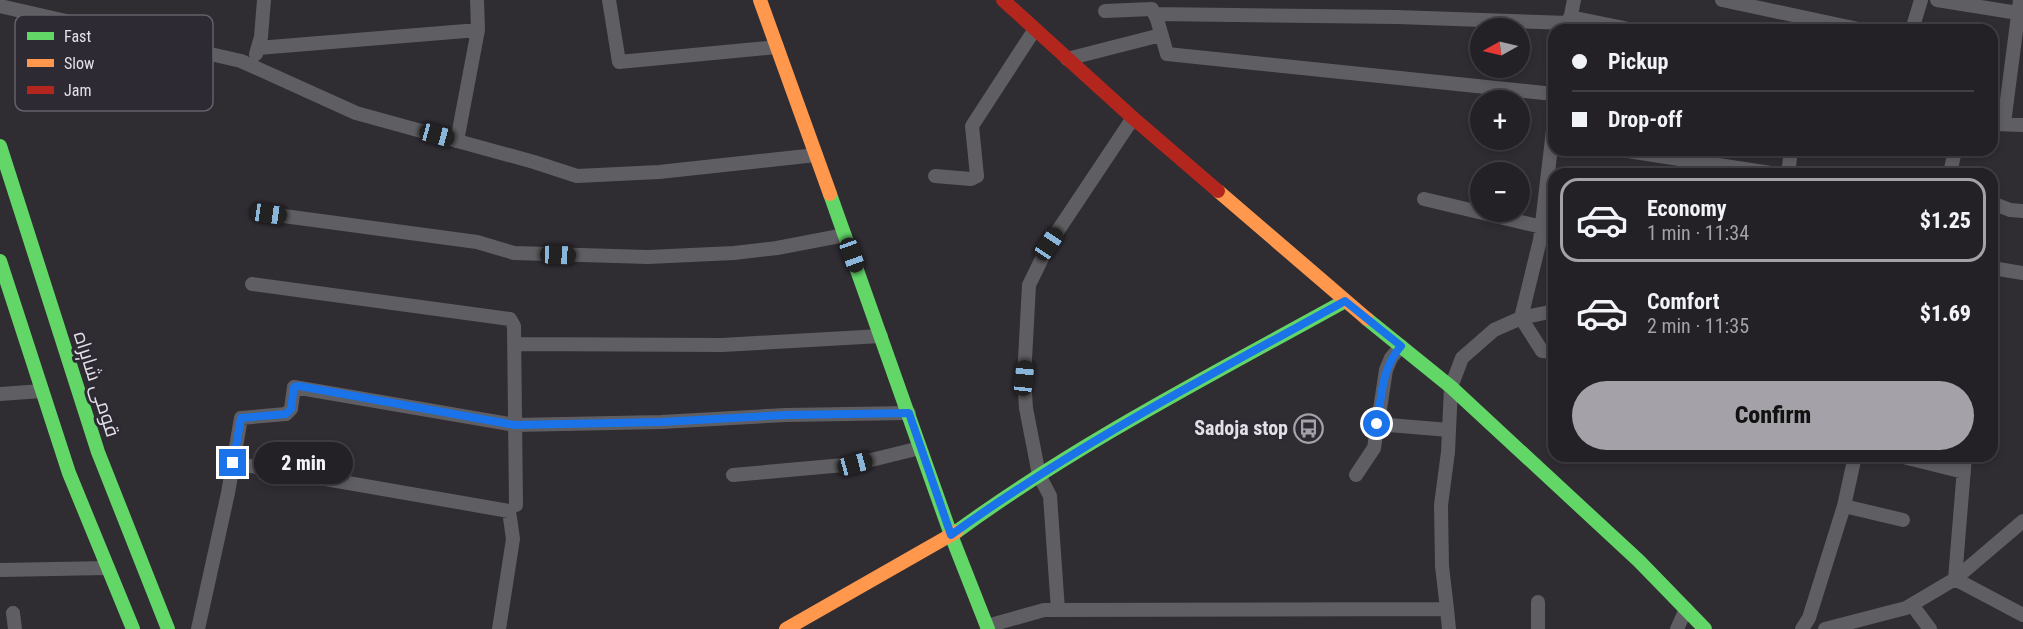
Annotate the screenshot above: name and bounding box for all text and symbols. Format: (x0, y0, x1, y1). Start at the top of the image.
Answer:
legend (15, 15, 213, 111)
north arrow (1470, 18, 1530, 78)
map controls (1470, 18, 1530, 222)
text: Fast (64, 27, 91, 46)
text: Pickup (1608, 49, 1668, 74)
text: Slow (64, 54, 94, 73)
text: Jam (64, 81, 91, 100)
button: + (1470, 90, 1530, 150)
text: Drop-off (1608, 107, 1682, 132)
car (417, 122, 457, 148)
button: − (1470, 162, 1530, 222)
icon: car (1575, 193, 1629, 247)
text: Economy (1647, 196, 1727, 221)
car (250, 203, 288, 225)
text: $1.25 (1920, 208, 1971, 233)
text: 1 min · 11:34 (1647, 221, 1749, 245)
car (1031, 224, 1067, 264)
car (837, 235, 867, 275)
car (540, 245, 576, 265)
icon: car (1575, 286, 1629, 340)
text: Comfort (1647, 289, 1720, 314)
text: $1.69 (1920, 301, 1971, 326)
text: 2 min · 11:35 (1647, 314, 1749, 338)
street label: قومی شاہراہ (68, 328, 125, 440)
car (1013, 359, 1035, 397)
button: Confirm (1572, 381, 1974, 450)
route start (1363, 410, 1390, 437)
bus stop icon: Sadoja stop (1293, 412, 1325, 444)
place label: Sadoja stop (1194, 416, 1288, 440)
callout: 2 min (254, 442, 353, 484)
route end (219, 449, 246, 476)
text: 2 min (281, 451, 326, 475)
car (835, 451, 875, 477)

